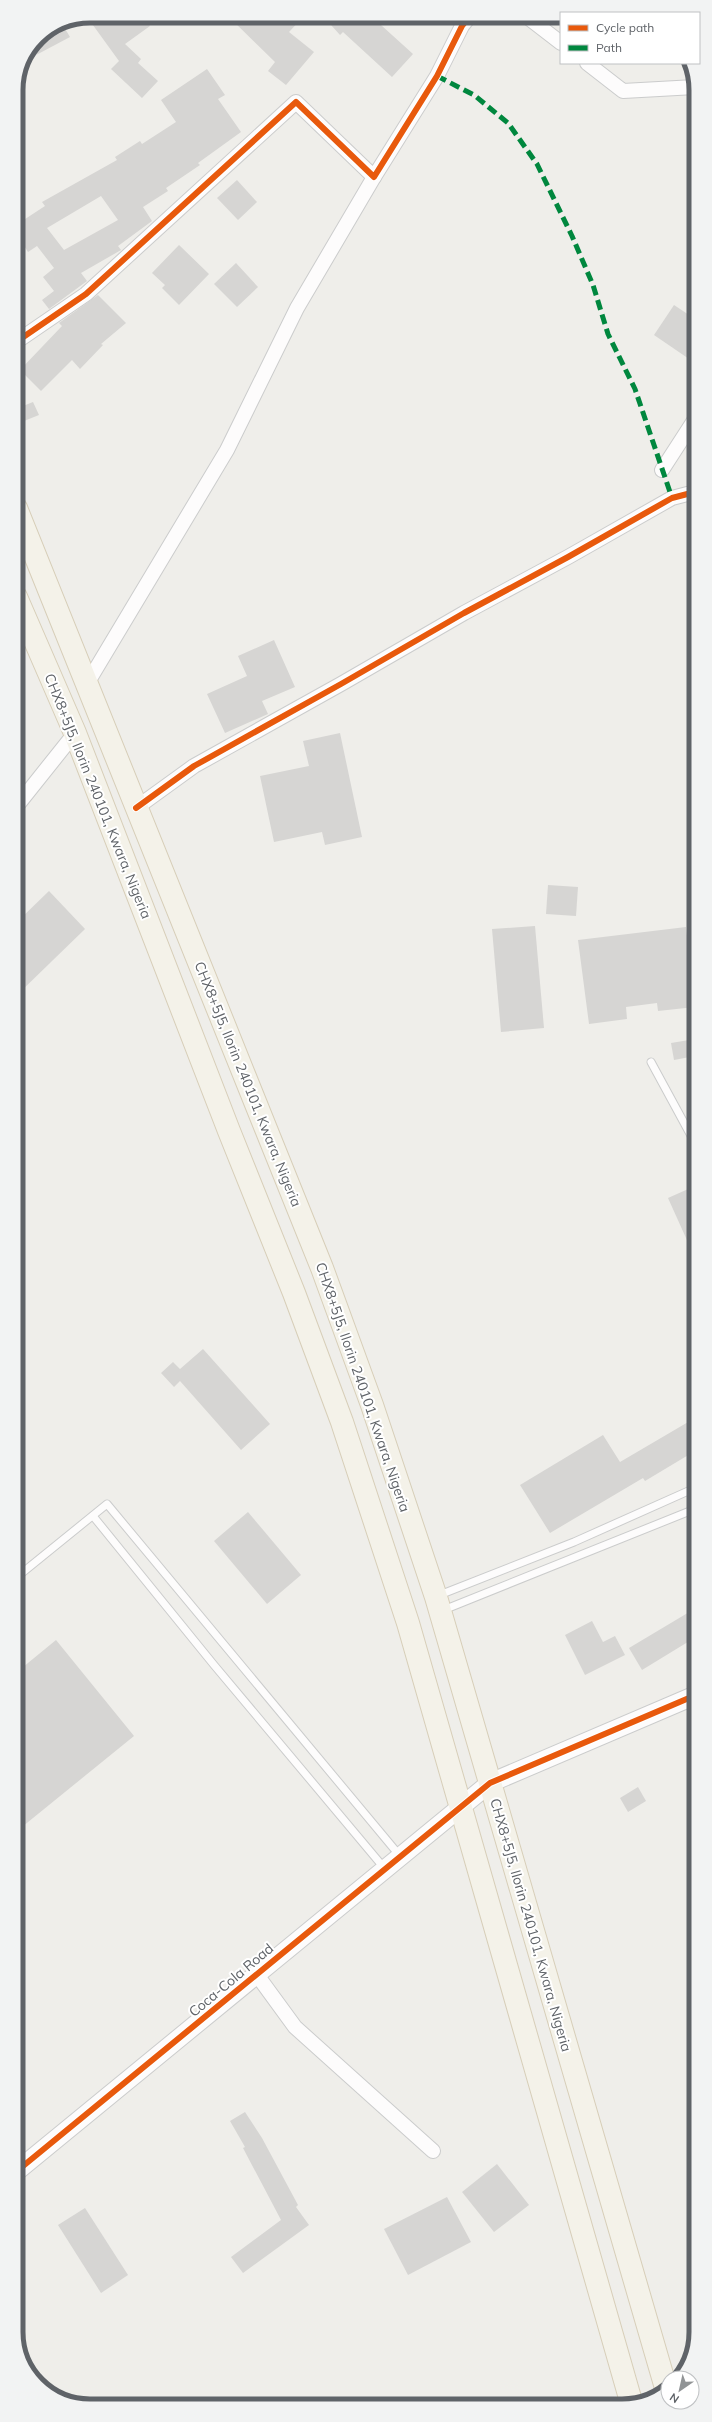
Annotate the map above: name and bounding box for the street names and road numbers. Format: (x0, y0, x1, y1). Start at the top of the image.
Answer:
street label: CHX8+5J5, Ilorin 240101, Kwara, Nigeria (40, 671, 156, 921)
street label: CHX8+5J5, Ilorin 240101, Kwara, Nigeria (190, 959, 306, 1209)
street label: CHX8+5J5, Ilorin 240101, Kwara, Nigeria (312, 1260, 414, 1514)
street label: CHX8+5J5, Ilorin 240101, Kwara, Nigeria (486, 1796, 576, 2054)
street label: Coca-Cola Road (185, 1939, 277, 2021)

